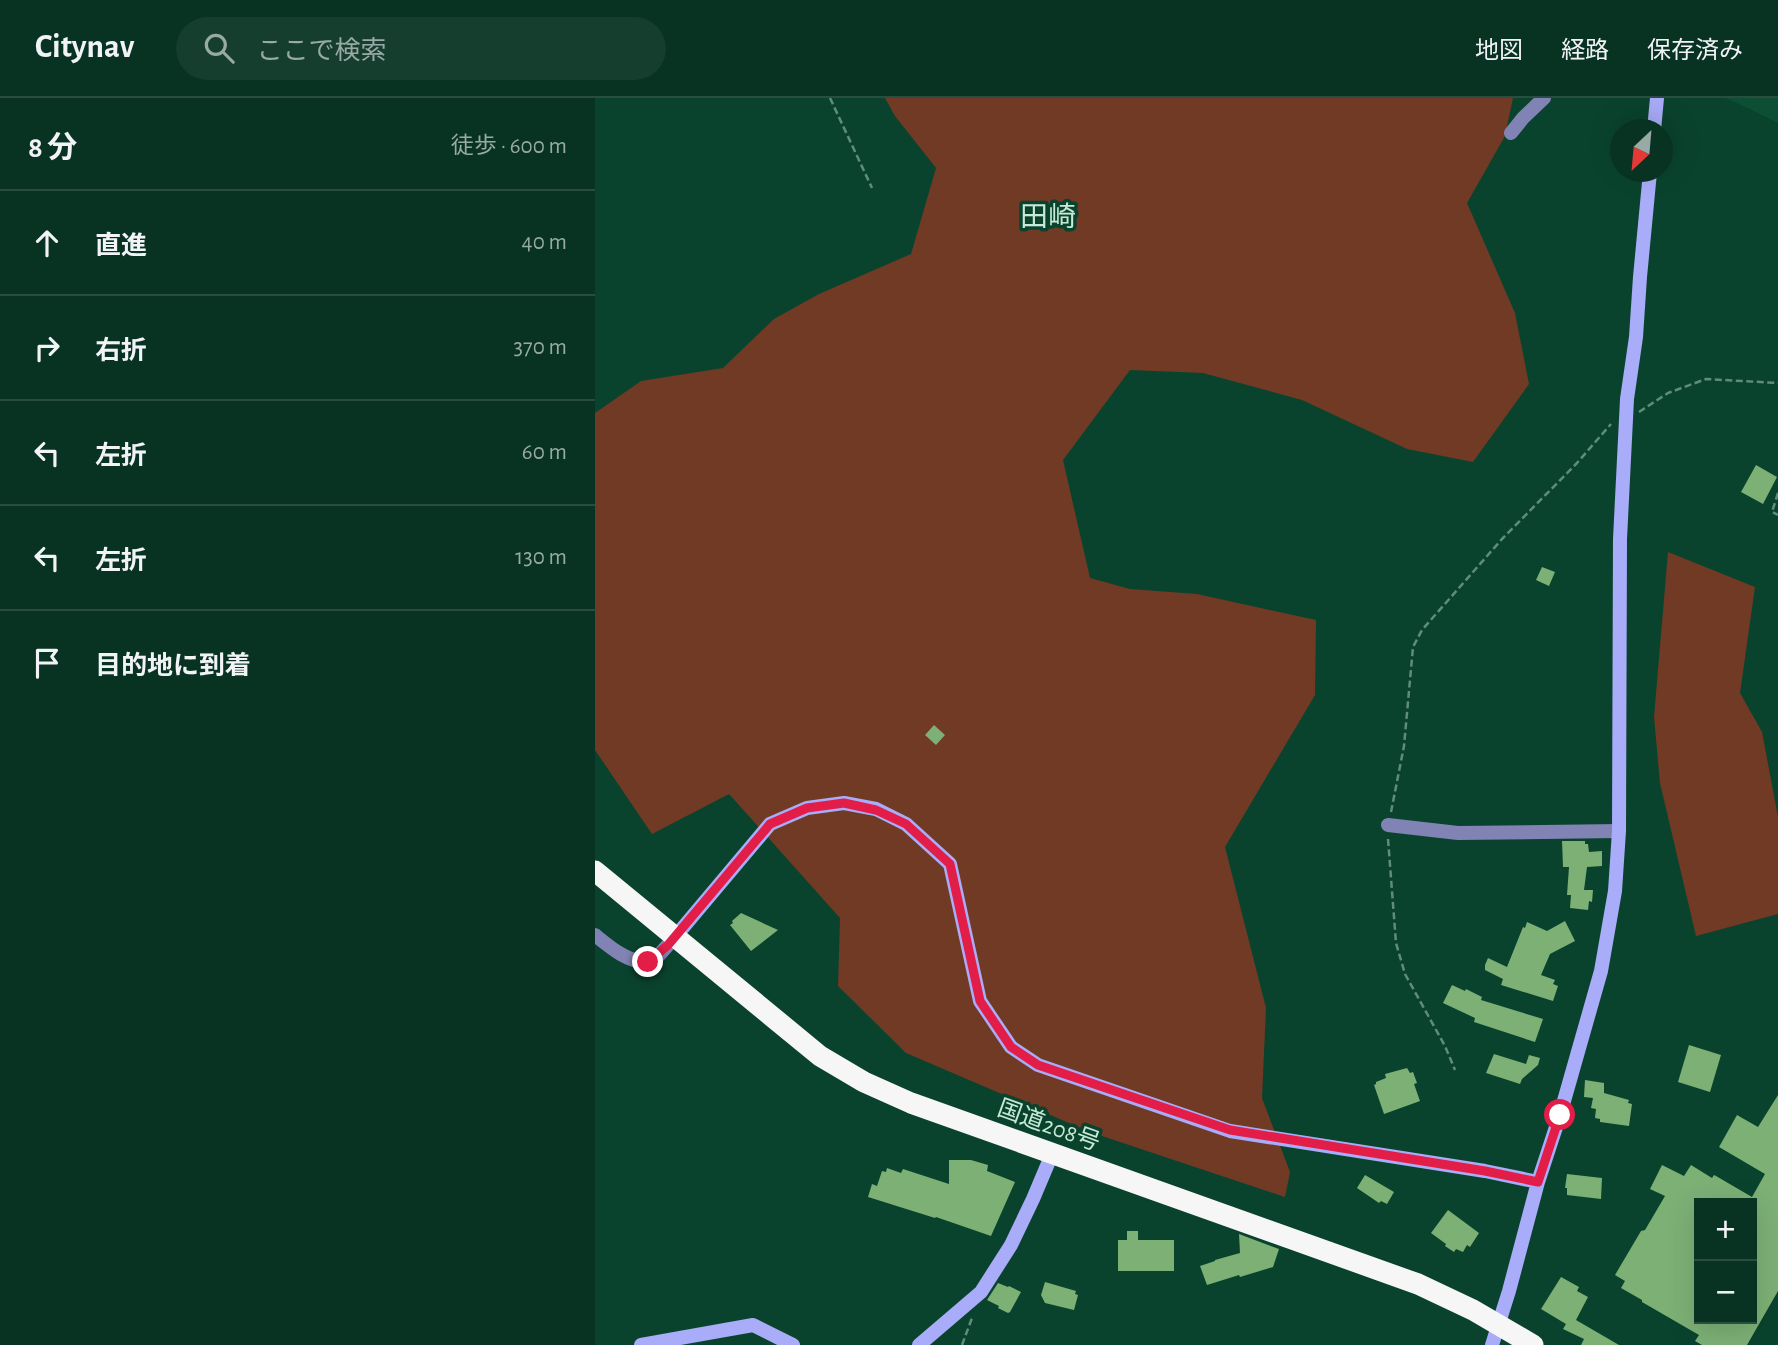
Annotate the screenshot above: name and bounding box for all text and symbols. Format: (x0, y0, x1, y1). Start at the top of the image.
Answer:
search box (176, 17, 666, 80)
icon: search (200, 29, 238, 67)
text: Citynav (35, 31, 134, 64)
text: ここで検索 (256, 38, 386, 64)
text: 地図 (1475, 39, 1523, 63)
text: 経路 (1561, 39, 1609, 63)
text: 保存済み (1647, 39, 1743, 63)
north arrow (1610, 119, 1673, 182)
text: 8 分 (28, 133, 77, 163)
text: 徒歩 · 600 m (451, 135, 567, 158)
district label: 田崎 (1020, 202, 1076, 232)
icon: ahead (28, 224, 66, 262)
text: 40 m (522, 231, 567, 254)
text: 直進 (95, 233, 147, 259)
icon: right (28, 329, 66, 367)
text: 370 m (514, 336, 567, 359)
text: 右折 (95, 338, 147, 364)
icon: left (28, 434, 66, 472)
text: 60 m (522, 441, 567, 464)
text: 左折 (95, 443, 147, 469)
icon: left (28, 539, 66, 577)
text: 130 m (515, 546, 567, 569)
text: 左折 (95, 548, 147, 574)
icon: arrive (28, 644, 66, 682)
text: 目的地に到着 (95, 653, 251, 679)
route end (632, 946, 663, 977)
street label: 国道208号 (994, 1094, 1104, 1156)
route start (1544, 1099, 1575, 1130)
map controls (1694, 1198, 1757, 1324)
button: + (1694, 1198, 1757, 1261)
button: − (1694, 1261, 1757, 1324)

